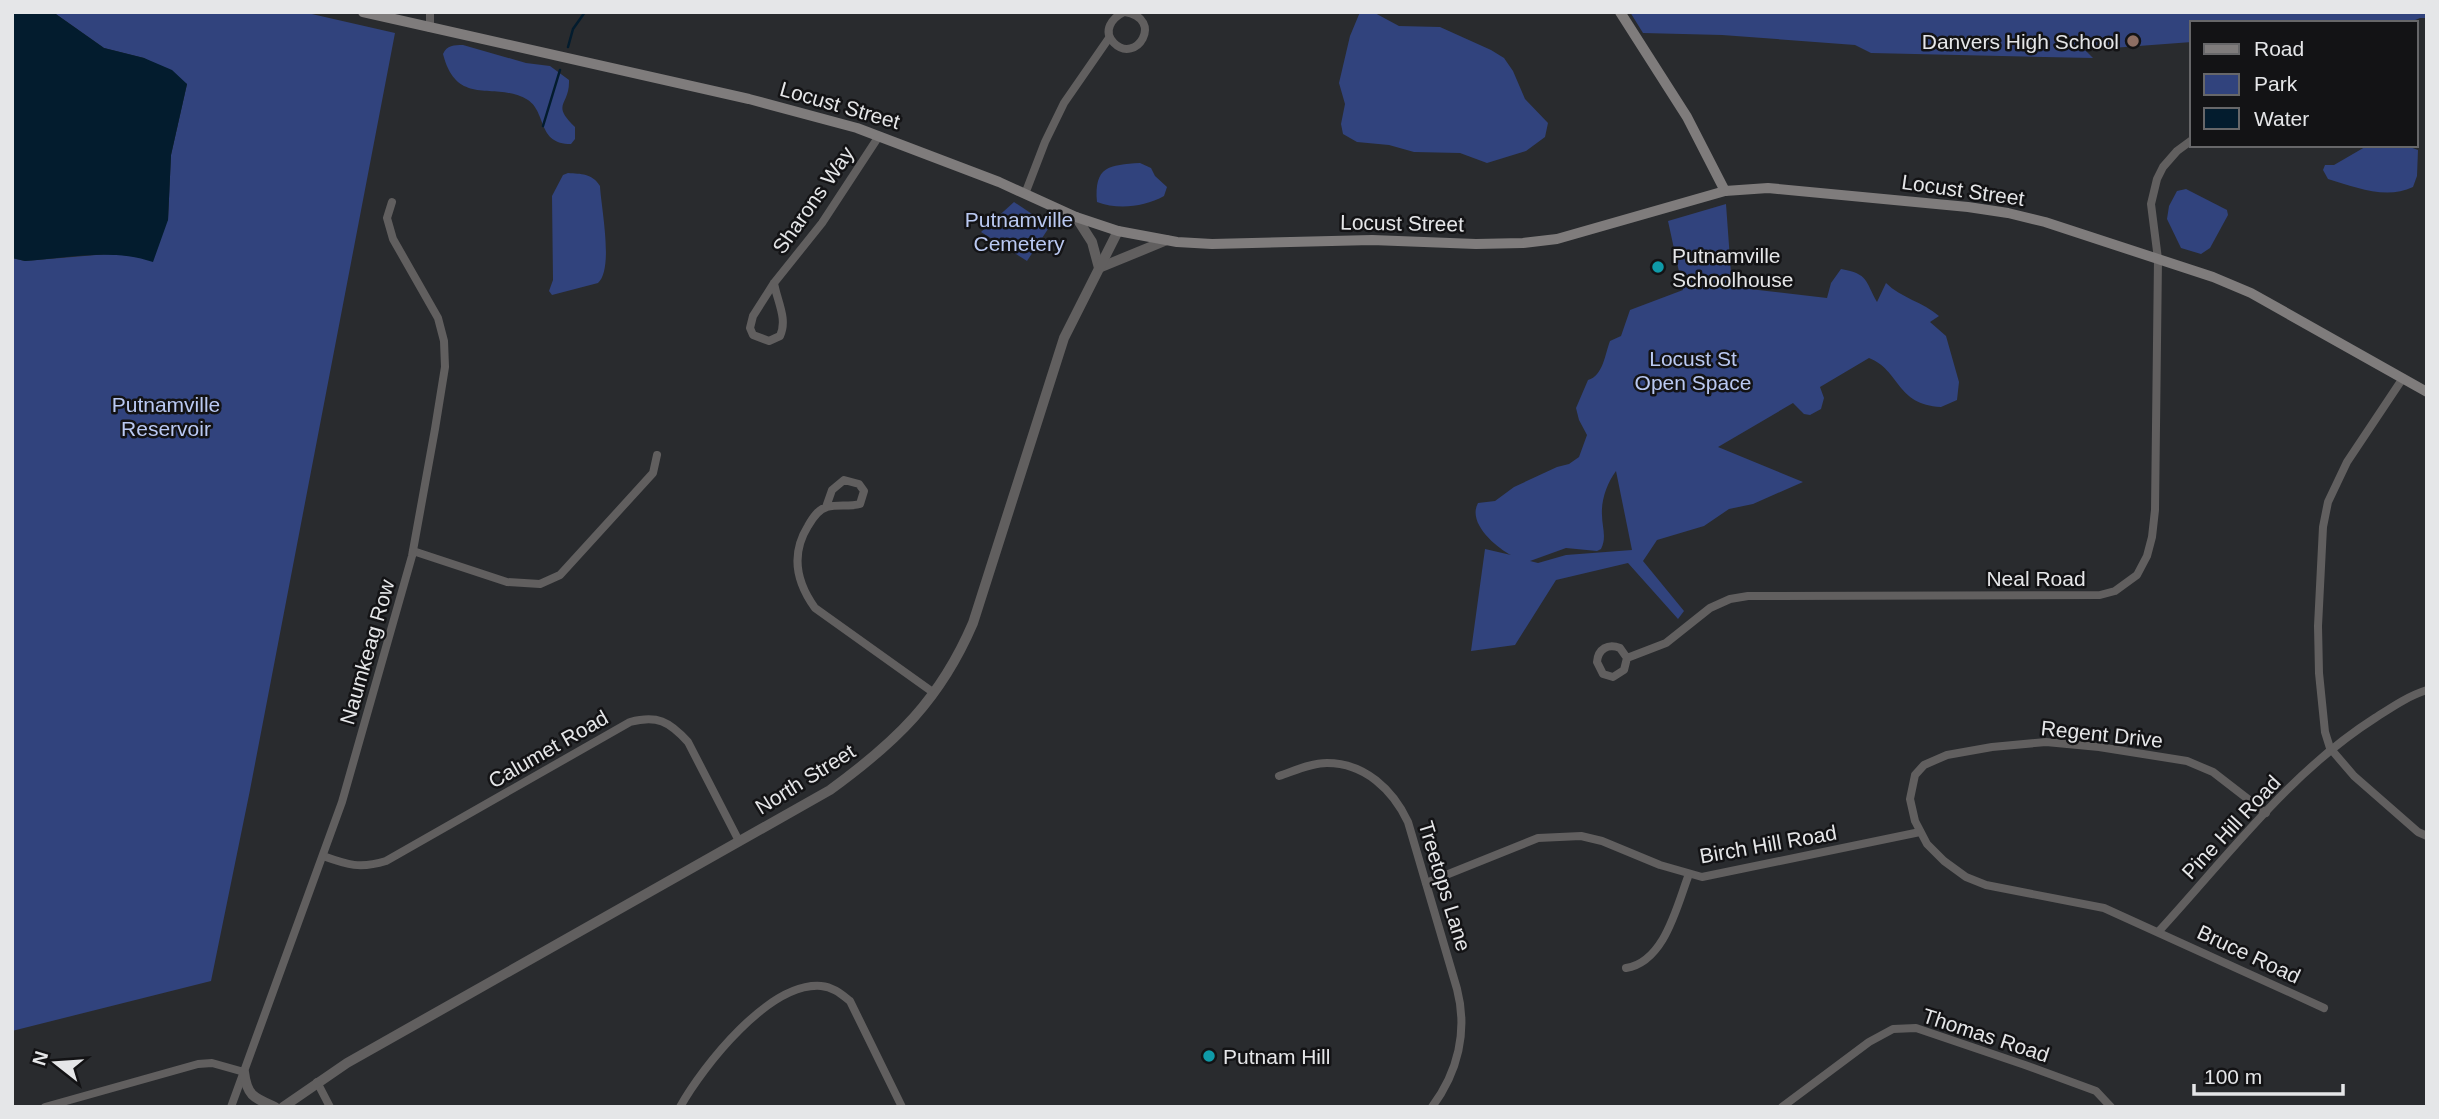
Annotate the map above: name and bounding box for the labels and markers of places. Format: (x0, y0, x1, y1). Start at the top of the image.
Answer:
place label: Danvers High School (1922, 30, 2119, 53)
marker: Danvers High School (2125, 33, 2141, 49)
place label: Putnamville Schoolhouse (1672, 244, 1793, 291)
marker: Putnamville Schoolhouse (1650, 259, 1666, 275)
place label: Putnam Hill (1223, 1045, 1330, 1068)
marker: Putnam Hill (1201, 1048, 1217, 1064)

